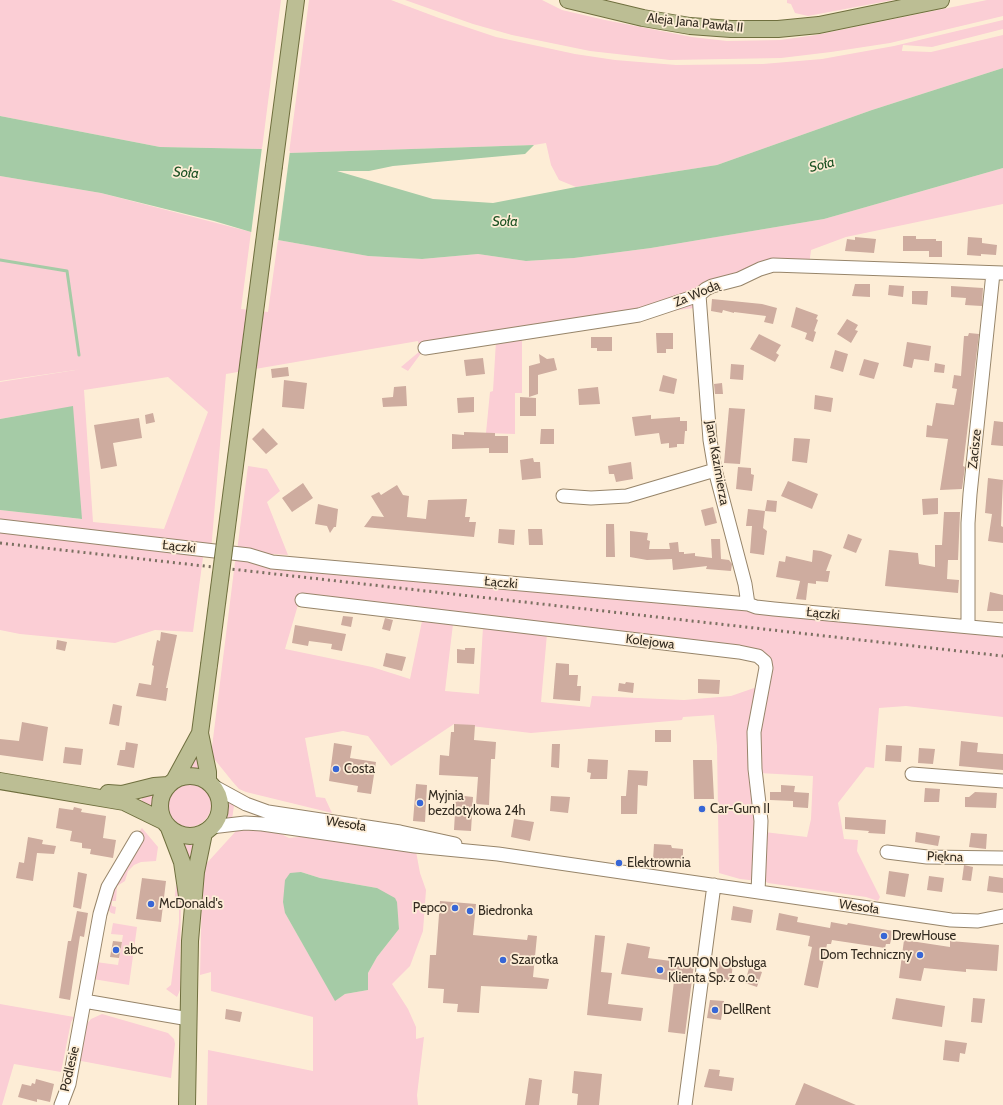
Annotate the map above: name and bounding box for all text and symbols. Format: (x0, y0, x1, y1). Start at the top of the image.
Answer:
street label: Aleja Jana Pawła II (646, 10, 744, 36)
water label: Soła (808, 154, 836, 176)
water label: Soła (173, 164, 199, 182)
water label: Soła (492, 214, 518, 230)
street label: Za Wodą (672, 277, 722, 311)
street label: Jana Kazimierza (702, 419, 732, 507)
street label: Zacisze (965, 428, 985, 470)
street label: Łączki (162, 537, 196, 557)
street label: Łączki (484, 574, 518, 592)
street label: Łączki (806, 604, 840, 624)
street label: Kolejowa (625, 631, 675, 653)
place label: Costa (344, 761, 375, 777)
marker: Costa (331, 764, 341, 774)
place label: Myjnia bezdotykowa 24h (428, 788, 526, 819)
marker: Myjnia bezdotykowa 24h (415, 798, 425, 808)
place label: Car-Gum II (710, 801, 770, 817)
marker: Car-Gum II (697, 804, 707, 814)
street label: Wesoła (325, 813, 367, 835)
street label: Piękna (927, 849, 963, 865)
place label: Elektrownia (627, 855, 691, 871)
marker: Elektrownia (614, 858, 624, 868)
place label: McDonald's (159, 896, 223, 912)
street label: Wesoła (838, 896, 880, 918)
marker: McDonald's (146, 899, 156, 909)
place label: Pepco (413, 900, 447, 916)
marker: Pepco (450, 903, 460, 913)
place label: Biedronka (478, 903, 533, 919)
marker: Biedronka (465, 906, 475, 916)
place label: DrewHouse (892, 928, 956, 944)
marker: DrewHouse (879, 931, 889, 941)
place label: abc (124, 942, 143, 958)
marker: abc (111, 945, 121, 955)
place label: Dom Techniczny (820, 947, 912, 963)
marker: Dom Techniczny (915, 950, 925, 960)
place label: Szarotka (511, 952, 558, 968)
marker: Szarotka (498, 955, 508, 965)
place label: TAURON Obsługa Klienta Sp. z o.o. (668, 955, 766, 986)
marker: TAURON Obsługa Klienta Sp. z o.o. (655, 965, 665, 975)
place label: DellRent (723, 1002, 771, 1018)
marker: DellRent (710, 1005, 720, 1015)
street label: Podlesie (57, 1045, 83, 1093)

